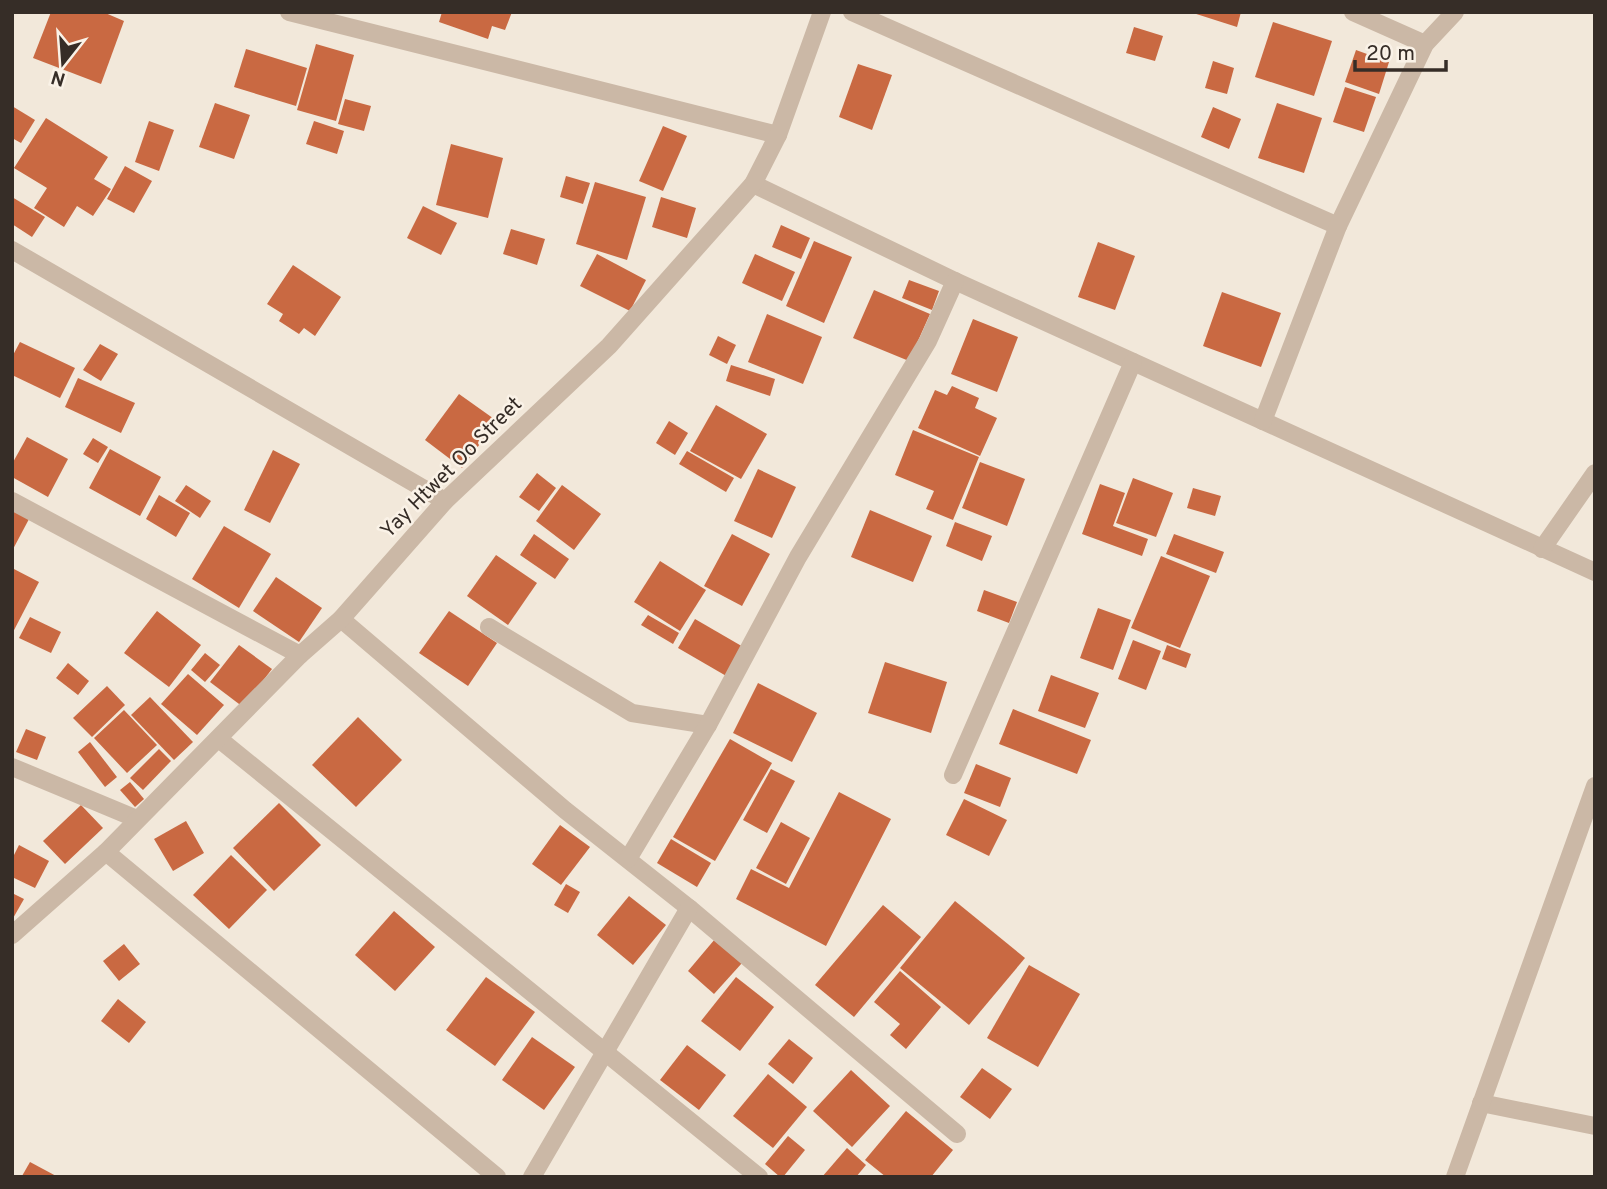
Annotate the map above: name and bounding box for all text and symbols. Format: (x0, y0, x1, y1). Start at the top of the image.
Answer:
north arrow (28, 28, 98, 98)
scale bar (1355, 28, 1446, 72)
text: 20 m (1366, 41, 1415, 68)
text: N (49, 64, 69, 91)
street label: Yay Htwet Oo Street (375, 391, 529, 545)

